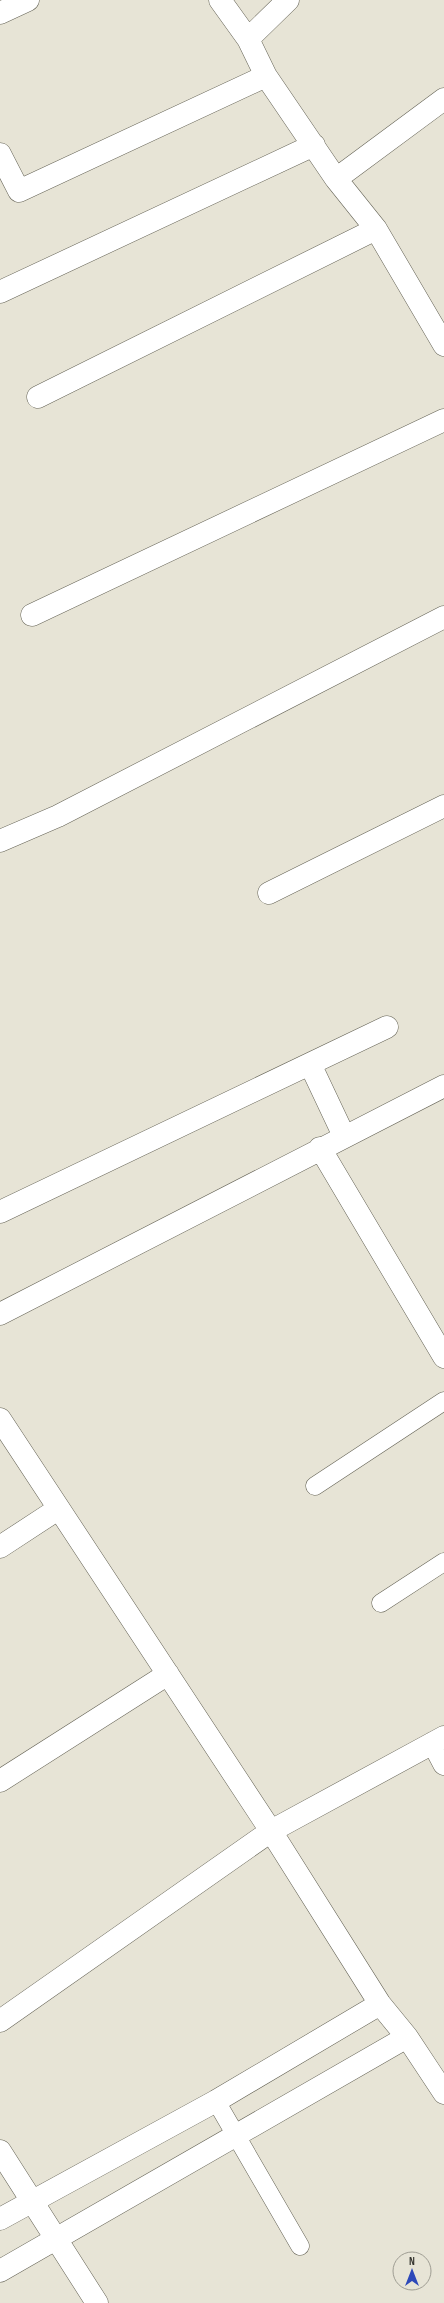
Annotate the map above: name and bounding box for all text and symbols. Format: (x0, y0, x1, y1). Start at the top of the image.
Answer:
north arrow (392, 2251, 432, 2291)
text: N (409, 2255, 415, 2268)

